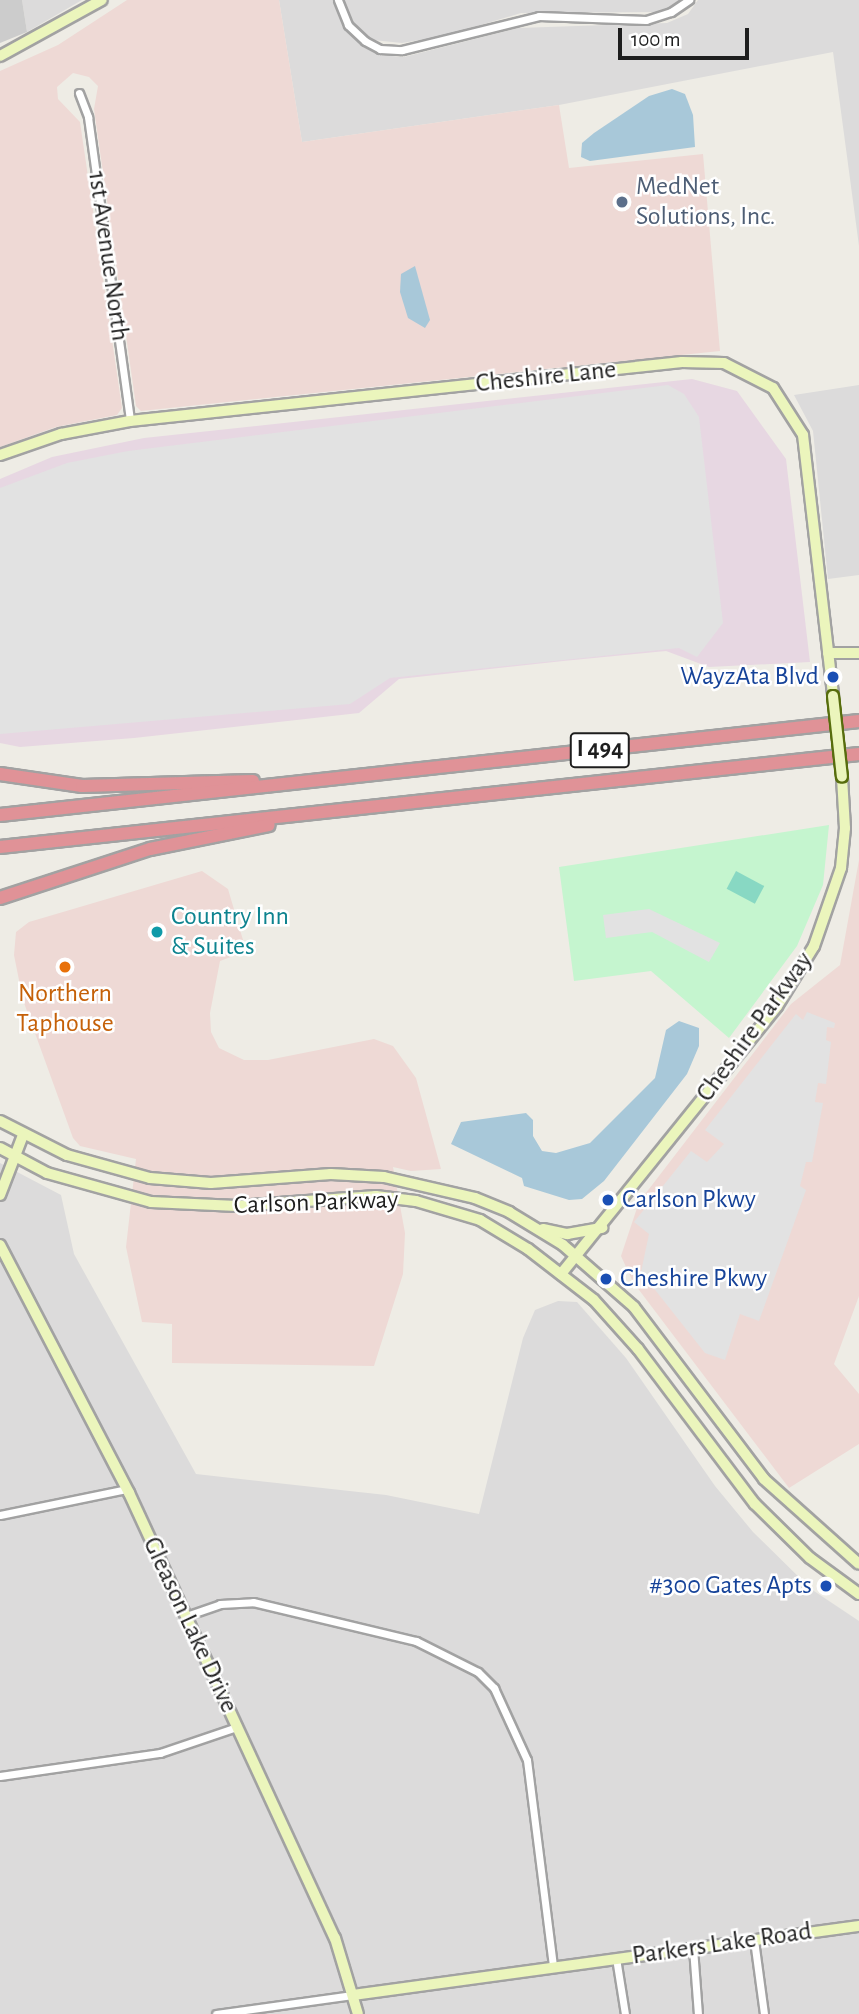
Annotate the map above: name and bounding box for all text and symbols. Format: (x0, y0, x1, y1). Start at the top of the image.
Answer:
scale bar (621, 14, 752, 58)
text: 100 m (631, 29, 681, 50)
street label: 1st Avenue North (81, 169, 135, 343)
place label: MedNet Solutions, Inc. (636, 171, 775, 232)
marker: MedNet Solutions, Inc. (614, 194, 630, 210)
street label: Cheshire Lane (474, 354, 618, 400)
place label: WayzAta Blvd (680, 661, 819, 693)
marker: WayzAta Blvd (825, 669, 841, 685)
road number: I 494 (568, 730, 632, 770)
place label: Country Inn & Suites (171, 901, 289, 962)
marker: Country Inn & Suites (149, 924, 165, 940)
street label: Cheshire Parkway (690, 946, 820, 1108)
marker: Northern Taphouse (57, 959, 73, 975)
place label: Northern Taphouse (16, 978, 114, 1040)
place label: Carlson Pkwy (622, 1184, 756, 1216)
street label: Carlson Parkway (233, 1185, 399, 1221)
marker: Carlson Pkwy (600, 1192, 616, 1208)
place label: Cheshire Pkwy (620, 1263, 767, 1295)
marker: Cheshire Pkwy (598, 1271, 614, 1287)
street label: Gleason Lake Drive (136, 1532, 244, 1718)
place label: #300 Gates Apts (649, 1570, 812, 1602)
marker: #300 Gates Apts (818, 1578, 834, 1594)
street label: Parkers Lake Road (630, 1916, 814, 1972)

